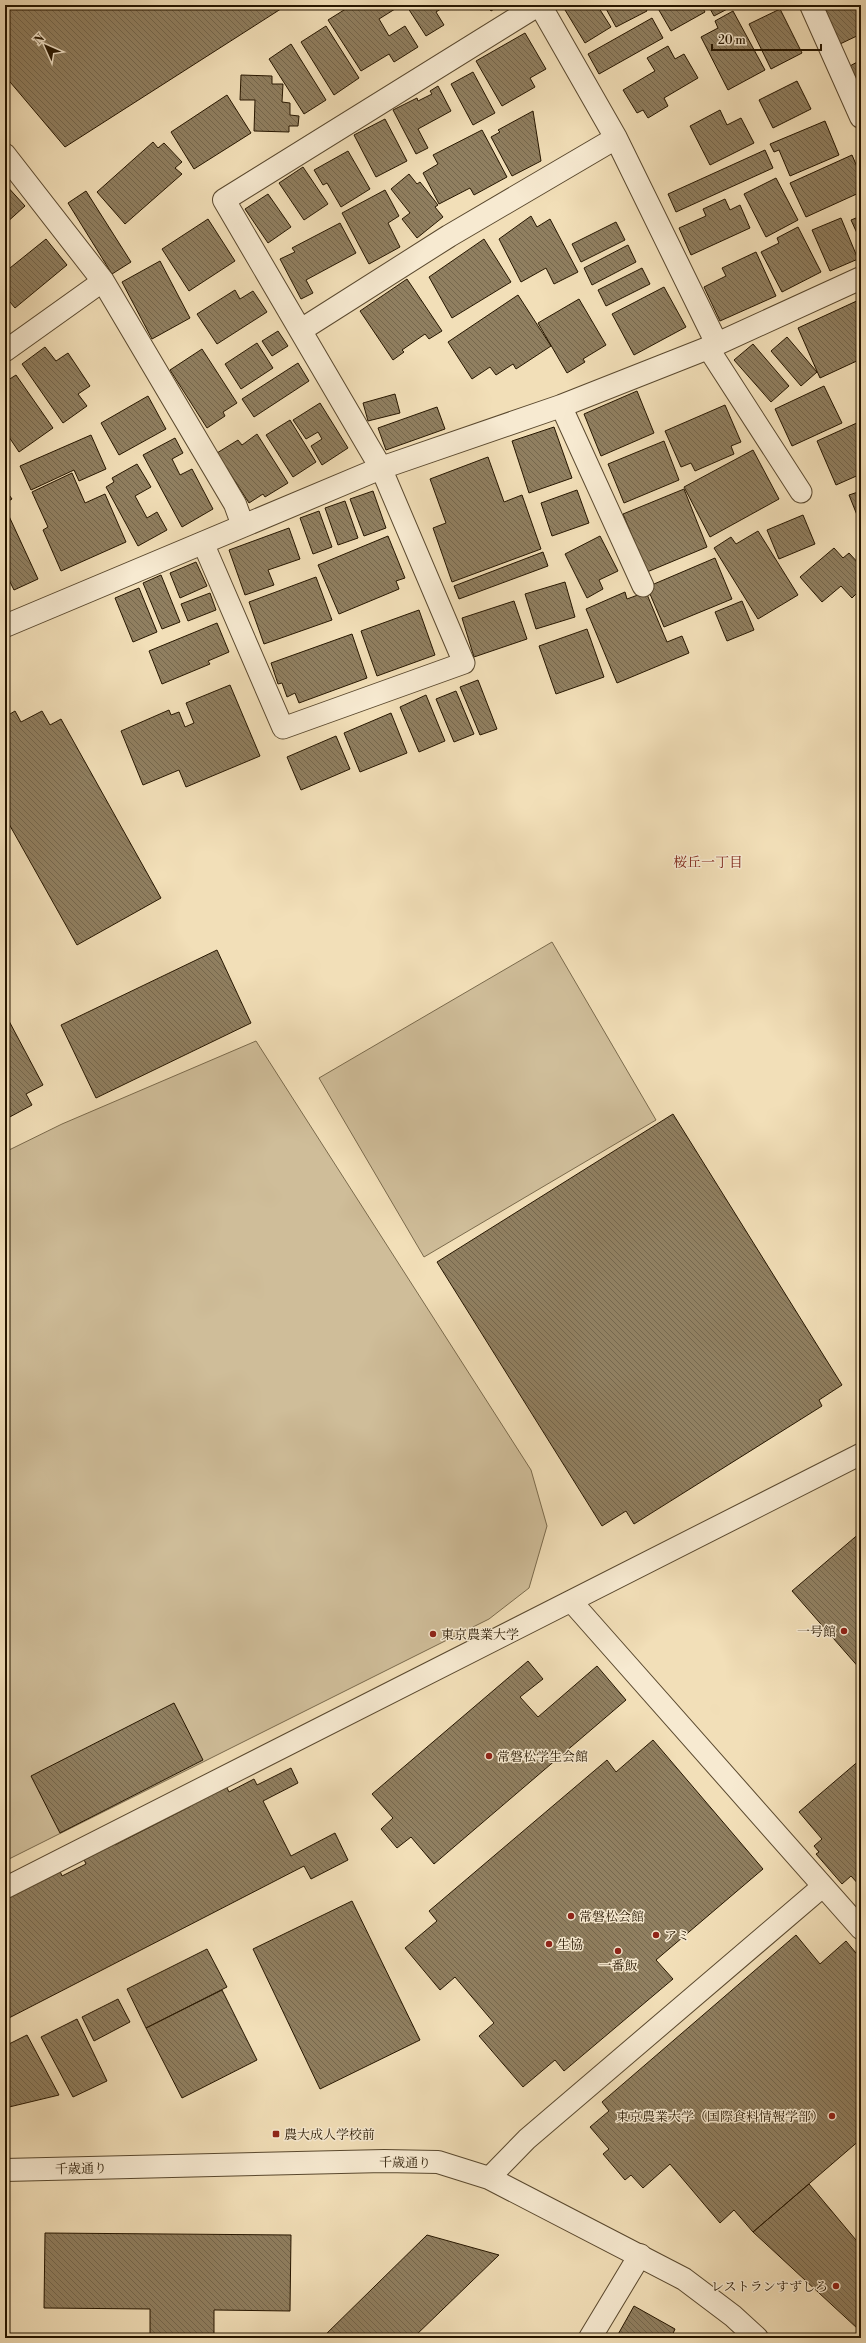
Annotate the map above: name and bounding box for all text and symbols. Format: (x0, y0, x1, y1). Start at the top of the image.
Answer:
north arrow (26, 26, 66, 66)
scale bar (712, 26, 821, 52)
text: N (32, 31, 48, 48)
text: 20 m (718, 33, 746, 48)
district label: 桜丘一丁目 (673, 854, 743, 872)
place label: 一号館 (797, 1624, 836, 1640)
marker: 一号館 (839, 1626, 849, 1636)
place label: 東京農業大学 (441, 1627, 519, 1643)
marker: 東京農業大学 (428, 1629, 438, 1639)
place label: 常磐松学生会館 (497, 1749, 588, 1765)
marker: 常磐松学生会館 (484, 1751, 494, 1761)
place label: 常磐松会館 (579, 1909, 644, 1925)
marker: 常磐松会館 (566, 1911, 576, 1921)
place label: アミ (664, 1928, 690, 1944)
marker: アミ (651, 1930, 661, 1940)
place label: 生協 (557, 1937, 583, 1953)
marker: 生協 (544, 1939, 554, 1949)
marker: 一番飯 (613, 1946, 623, 1956)
place label: 一番飯 (598, 1958, 638, 1974)
place label: 東京農業大学（国際食料情報学部） (616, 2109, 824, 2125)
marker: 東京農業大学（国際食料情報学部） (827, 2111, 837, 2121)
place label: 農大成人学校前 (284, 2127, 375, 2143)
marker: 農大成人学校前 (271, 2129, 281, 2139)
street label: 千歳通り (379, 2155, 431, 2171)
street label: 千歳通り (55, 2161, 107, 2177)
place label: レストランすずしろ (711, 2279, 828, 2295)
marker: レストランすずしろ (831, 2281, 841, 2291)

